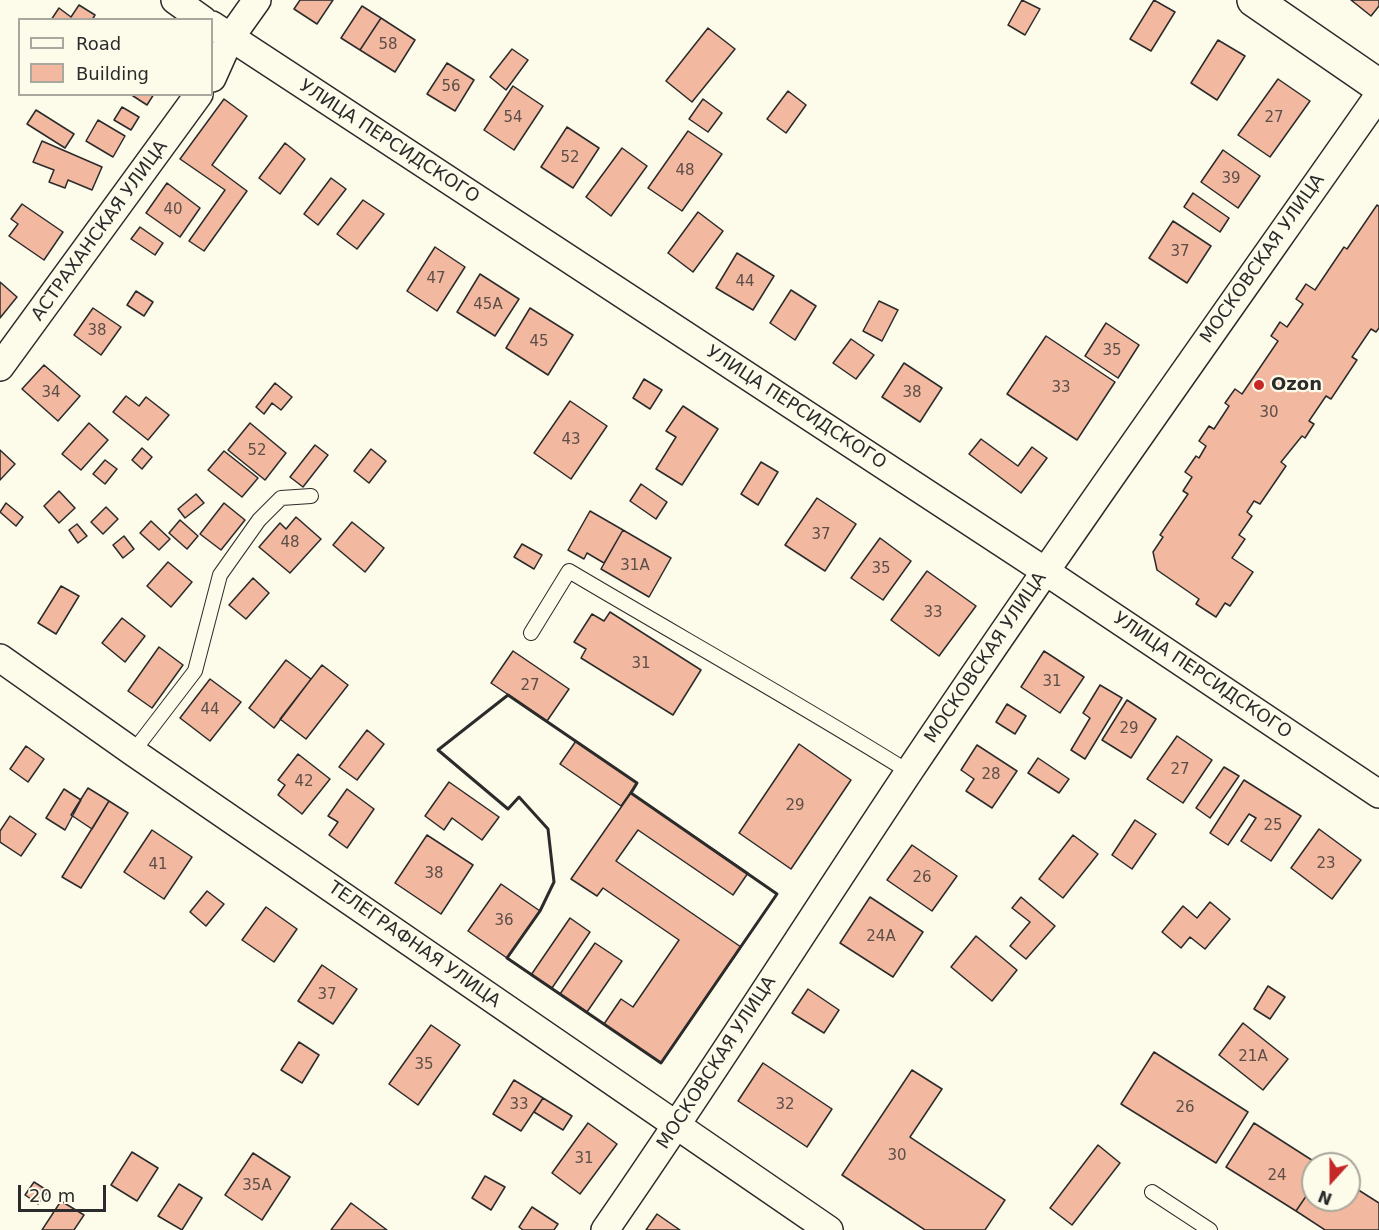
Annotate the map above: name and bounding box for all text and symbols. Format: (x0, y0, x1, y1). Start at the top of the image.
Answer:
legend (18, 18, 213, 96)
text: Road (76, 33, 121, 54)
house number: 58 (378, 36, 398, 54)
text: Building (76, 63, 149, 84)
street label: УЛИЦА ПЕРСИДСКОГО (295, 76, 483, 208)
house number: 56 (441, 78, 461, 96)
house number: 54 (503, 109, 523, 127)
house number: 27 (1264, 109, 1284, 127)
street label: АСТРАХАНСКАЯ УЛИЦА (27, 137, 173, 325)
house number: 52 (560, 149, 580, 167)
house number: 48 (675, 162, 695, 180)
street label: МОСКОВСКАЯ УЛИЦА (1196, 170, 1330, 348)
house number: 39 (1221, 170, 1241, 188)
house number: 40 (163, 201, 183, 219)
house number: 37 (1170, 243, 1190, 261)
house number: 47 (426, 270, 446, 288)
house number: 44 (735, 273, 755, 291)
house number: 45А (473, 296, 503, 314)
house number: 38 (87, 322, 107, 340)
house number: 45 (529, 333, 549, 351)
street label: УЛИЦА ПЕРСИДСКОГО (702, 342, 890, 474)
house number: 35 (1102, 342, 1122, 360)
place label: Ozon (1271, 374, 1322, 396)
marker: Ozon (1252, 378, 1266, 392)
house number: 33 (1051, 379, 1071, 397)
house number: 34 (41, 384, 61, 402)
house number: 38 (902, 384, 922, 402)
house number: 30 (1259, 404, 1279, 422)
house number: 43 (561, 431, 581, 449)
house number: 52 (247, 442, 267, 460)
house number: 37 (811, 526, 831, 544)
house number: 48 (280, 534, 300, 552)
house number: 31А (620, 557, 650, 575)
house number: 35 (871, 560, 891, 578)
street label: МОСКОВСКАЯ УЛИЦА (921, 568, 1051, 748)
house number: 33 (923, 604, 943, 622)
street label: УЛИЦА ПЕРСИДСКОГО (1109, 608, 1295, 744)
house number: 31 (631, 655, 651, 673)
house number: 31 (1042, 673, 1062, 691)
house number: 27 (520, 677, 540, 695)
house number: 44 (200, 701, 220, 719)
house number: 29 (1119, 720, 1139, 738)
house number: 27 (1170, 761, 1190, 779)
house number: 28 (981, 766, 1001, 784)
house number: 42 (294, 773, 314, 791)
house number: 29 (785, 797, 805, 815)
house number: 25 (1263, 817, 1283, 835)
house number: 23 (1316, 855, 1336, 873)
house number: 41 (148, 856, 168, 874)
house number: 38 (424, 865, 444, 883)
house number: 26 (912, 869, 932, 887)
street label: ТЕЛЕГРАФНАЯ УЛИЦА (324, 877, 504, 1013)
house number: 36 (494, 912, 514, 930)
house number: 24А (866, 928, 896, 946)
street label: МОСКОВСКАЯ УЛИЦА (653, 973, 781, 1153)
house number: 37 (317, 986, 337, 1004)
house number: 21А (1238, 1048, 1268, 1066)
house number: 35 (414, 1056, 434, 1074)
house number: 33 (509, 1096, 529, 1114)
house number: 32 (775, 1096, 795, 1114)
house number: 26 (1175, 1099, 1195, 1117)
house number: 30 (887, 1147, 907, 1165)
house number: 31 (574, 1150, 594, 1168)
north arrow (1301, 1152, 1361, 1212)
house number: 24 (1267, 1167, 1287, 1185)
scale bar (21, 1173, 110, 1211)
house number: 35А (242, 1177, 272, 1195)
text: 20 m (29, 1185, 75, 1206)
text: N (1315, 1186, 1335, 1209)

